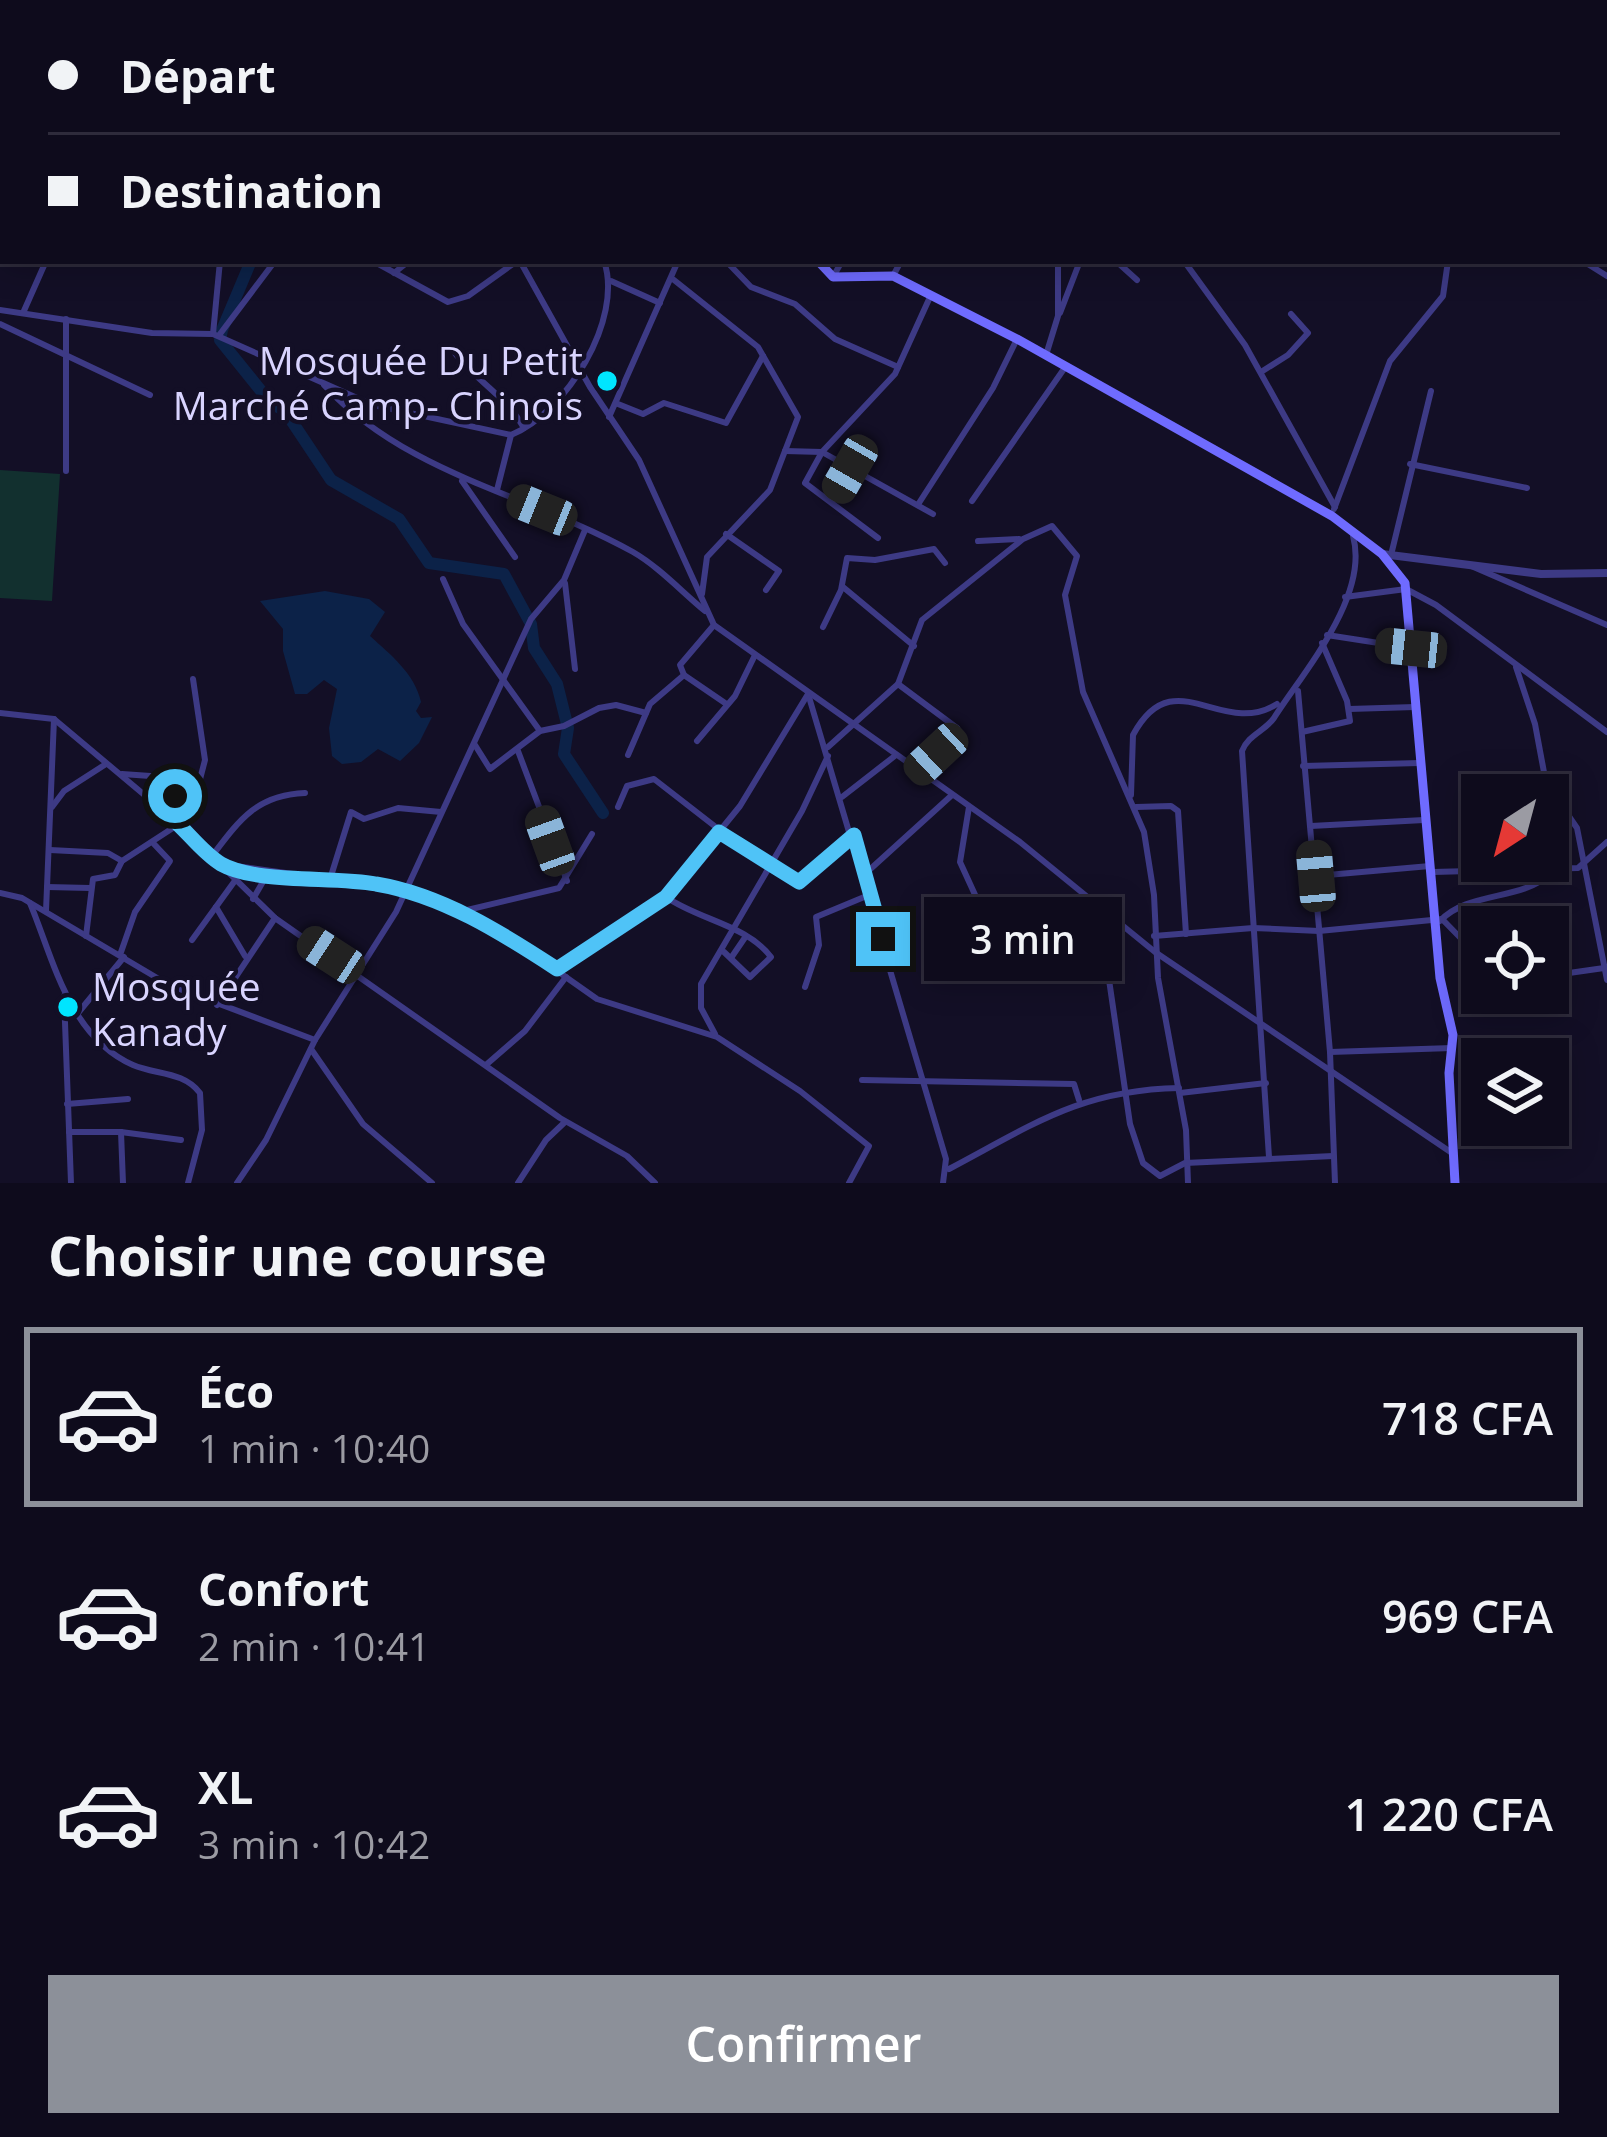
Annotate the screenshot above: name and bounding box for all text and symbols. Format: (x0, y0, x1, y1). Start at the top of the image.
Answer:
text: Départ (120, 45, 276, 106)
text: Destination (120, 160, 383, 221)
place label: Mosquée Du Petit Marché Camp- Chinois (173, 333, 583, 431)
marker: Mosquée Du Petit Marché Camp- Chinois (594, 368, 620, 394)
car (816, 429, 884, 509)
car (502, 480, 582, 540)
car (1373, 626, 1449, 670)
car (897, 716, 975, 792)
route start (148, 769, 202, 823)
north arrow (1461, 774, 1569, 882)
map controls (1461, 774, 1569, 1146)
car (521, 801, 579, 881)
car (1295, 839, 1337, 913)
callout: 3 min (925, 897, 1123, 981)
button: locate (1461, 906, 1569, 1014)
route end (856, 912, 910, 966)
text: 3 min (970, 912, 1076, 965)
car (291, 920, 371, 990)
place label: Mosquée Kanady (92, 959, 261, 1057)
marker: Mosquée Kanady (55, 994, 81, 1020)
button: layers (1461, 1038, 1569, 1146)
text: Choisir une course (48, 1218, 547, 1292)
text: Éco (198, 1360, 274, 1421)
icon: car (54, 1363, 162, 1471)
text: 718 CFA (1382, 1387, 1553, 1448)
text: 1 min · 10:40 (198, 1421, 430, 1474)
text: Confort (198, 1558, 369, 1619)
icon: car (54, 1561, 162, 1669)
text: 969 CFA (1382, 1585, 1553, 1646)
text: 2 min · 10:41 (198, 1619, 430, 1672)
text: XL (198, 1756, 253, 1817)
icon: car (54, 1759, 162, 1867)
text: 1 220 CFA (1344, 1783, 1553, 1844)
text: 3 min · 10:42 (198, 1817, 430, 1870)
button: Confirmer (48, 1975, 1559, 2113)

